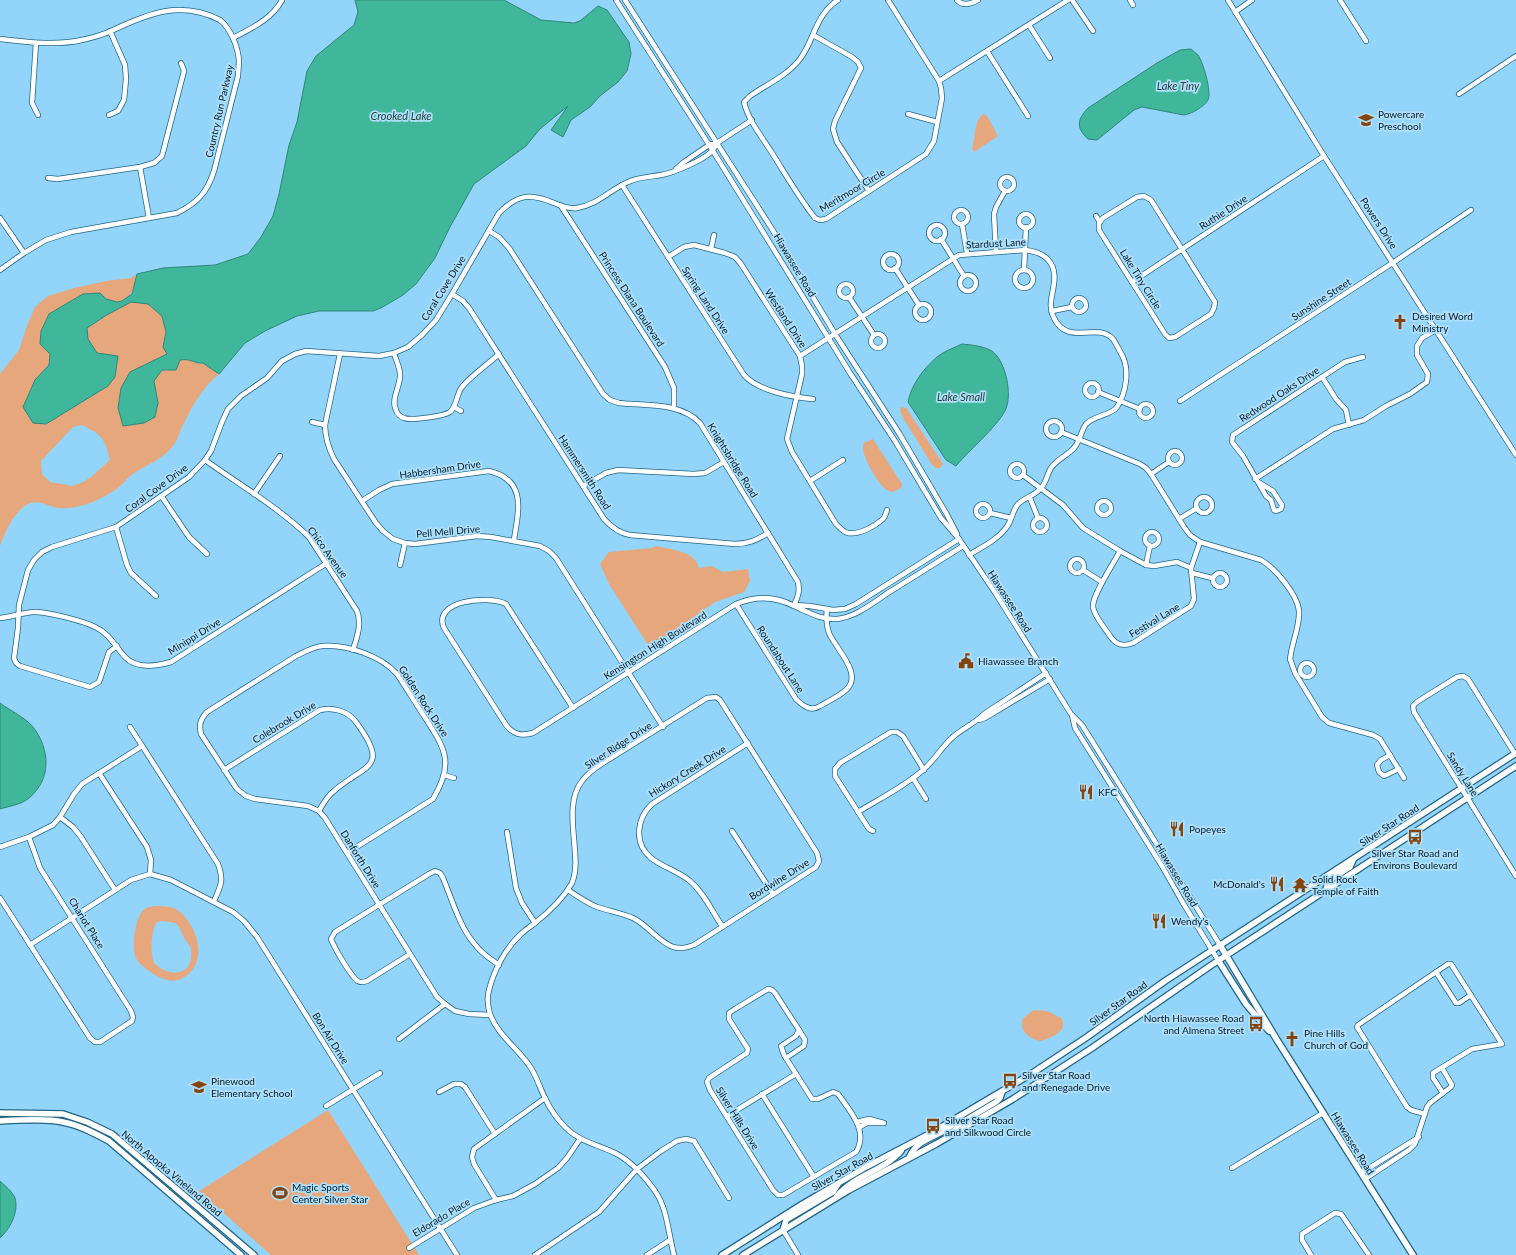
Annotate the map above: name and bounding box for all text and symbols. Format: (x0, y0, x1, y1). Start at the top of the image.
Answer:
street label: Country Run Parkway (202, 62, 236, 159)
water label: Lake Tiny (1157, 79, 1200, 92)
place label: Powercare Preschool (1378, 108, 1424, 132)
water label: Crooked Lake (370, 109, 432, 122)
school or university icon: Powercare Preschool (1357, 111, 1375, 129)
street label: Meritmoor Circle (817, 166, 887, 214)
street label: Ruthie Drive (1197, 192, 1249, 232)
street label: Powers Drive (1358, 195, 1400, 251)
street label: Hiawassee Road (771, 231, 819, 299)
street label: Stardust Lane (966, 235, 1026, 251)
street label: Lake Tiny Circle (1118, 247, 1164, 311)
street label: Princess Diana Boulevard (597, 249, 667, 349)
street label: Coral Cove Drive (418, 253, 468, 323)
street label: Spring Land Drive (680, 264, 732, 336)
street label: Sunshine Street (1289, 275, 1353, 323)
street label: Westland Drive (762, 286, 810, 350)
place label: Desired Word Ministry (1412, 310, 1473, 334)
church icon: Desired Word Ministry (1391, 313, 1409, 331)
street label: Redwood Oaks Drive (1237, 364, 1321, 424)
water label: Lake Small (937, 390, 986, 403)
street label: Knightsbridge Road (705, 421, 761, 499)
street label: Hammersmith Road (556, 432, 614, 512)
street label: Habbersham Drive (399, 457, 481, 481)
street label: Coral Cove Drive (122, 461, 190, 515)
street label: Pell Mell Drive (416, 522, 480, 540)
street label: Chico Avenue (305, 524, 351, 580)
street label: Hiawassee Road (985, 568, 1035, 634)
street label: Festival Lane (1127, 600, 1181, 640)
street label: Kensington High Boulevard (601, 608, 709, 682)
street label: Minippi Drive (166, 615, 222, 657)
street label: Roundabout Lane (755, 623, 807, 695)
public building icon: Hiawassee Branch (957, 652, 975, 670)
place label: Hiawassee Branch (978, 655, 1058, 667)
street label: Golden Rock Drive (397, 663, 451, 739)
street label: Colebrook Drive (250, 698, 318, 746)
street label: Silver Ridge Drive (582, 719, 654, 771)
street label: Hickory Creek Drive (646, 742, 728, 800)
street label: Sandy Lane (1445, 750, 1481, 798)
restaurant icon: KFC (1077, 783, 1095, 801)
place label: KFC (1098, 786, 1117, 798)
street label: Silver Star Road (1357, 801, 1421, 849)
restaurant icon: Popeyes (1168, 820, 1186, 838)
place label: Popeyes (1189, 823, 1226, 835)
street label: Danforth Drive (338, 828, 384, 890)
bus stop icon: Silver Star Road and Environs Boulevard (1406, 828, 1424, 846)
street label: Hiawassee Road (1153, 841, 1201, 909)
place label: Silver Star Road and Environs Boulevard (1371, 847, 1459, 871)
street label: Bordwine Drive (747, 856, 811, 902)
place label: Solid Rock Temple of Faith (1312, 873, 1379, 897)
restaurant icon: McDonald's (1268, 875, 1286, 893)
temple icon: Solid Rock Temple of Faith (1291, 876, 1309, 894)
place label: McDonald's (1213, 878, 1265, 890)
street label: Chariot Place (66, 895, 108, 951)
restaurant icon: Wendy's (1150, 912, 1168, 930)
place label: Wendy's (1171, 915, 1209, 927)
street label: Silver Star Road (1087, 978, 1149, 1028)
street label: Bon Air Drive (310, 1010, 352, 1066)
place label: North Hiawassee Road and Almena Street (1144, 1012, 1244, 1036)
bus stop icon: North Hiawassee Road and Almena Street (1247, 1015, 1265, 1033)
place label: Pine Hills Church of God (1304, 1027, 1368, 1051)
church icon: Pine Hills Church of God (1283, 1030, 1301, 1048)
place label: Silver Star Road and Renegade Drive (1022, 1069, 1110, 1093)
bus stop icon: Silver Star Road and Renegade Drive (1001, 1072, 1019, 1090)
place label: Pinewood Elementary School (211, 1075, 293, 1099)
school or university icon: Pinewood Elementary School (190, 1078, 208, 1096)
street label: Silver Hills Drive (714, 1084, 762, 1152)
street label: Hiawassee Road (1329, 1109, 1377, 1177)
place label: Silver Star Road and Silkwood Circle (945, 1114, 1031, 1138)
bus stop icon: Silver Star Road and Silkwood Circle (924, 1117, 942, 1135)
street label: North Apopka Vineland Road (119, 1127, 225, 1219)
street label: Silver Star Road (809, 1149, 875, 1193)
place label: Magic Sports Center Silver Star (292, 1181, 368, 1205)
sports icon: Magic Sports Center Silver Star (271, 1184, 289, 1202)
street label: Eldorado Place (410, 1195, 472, 1239)

